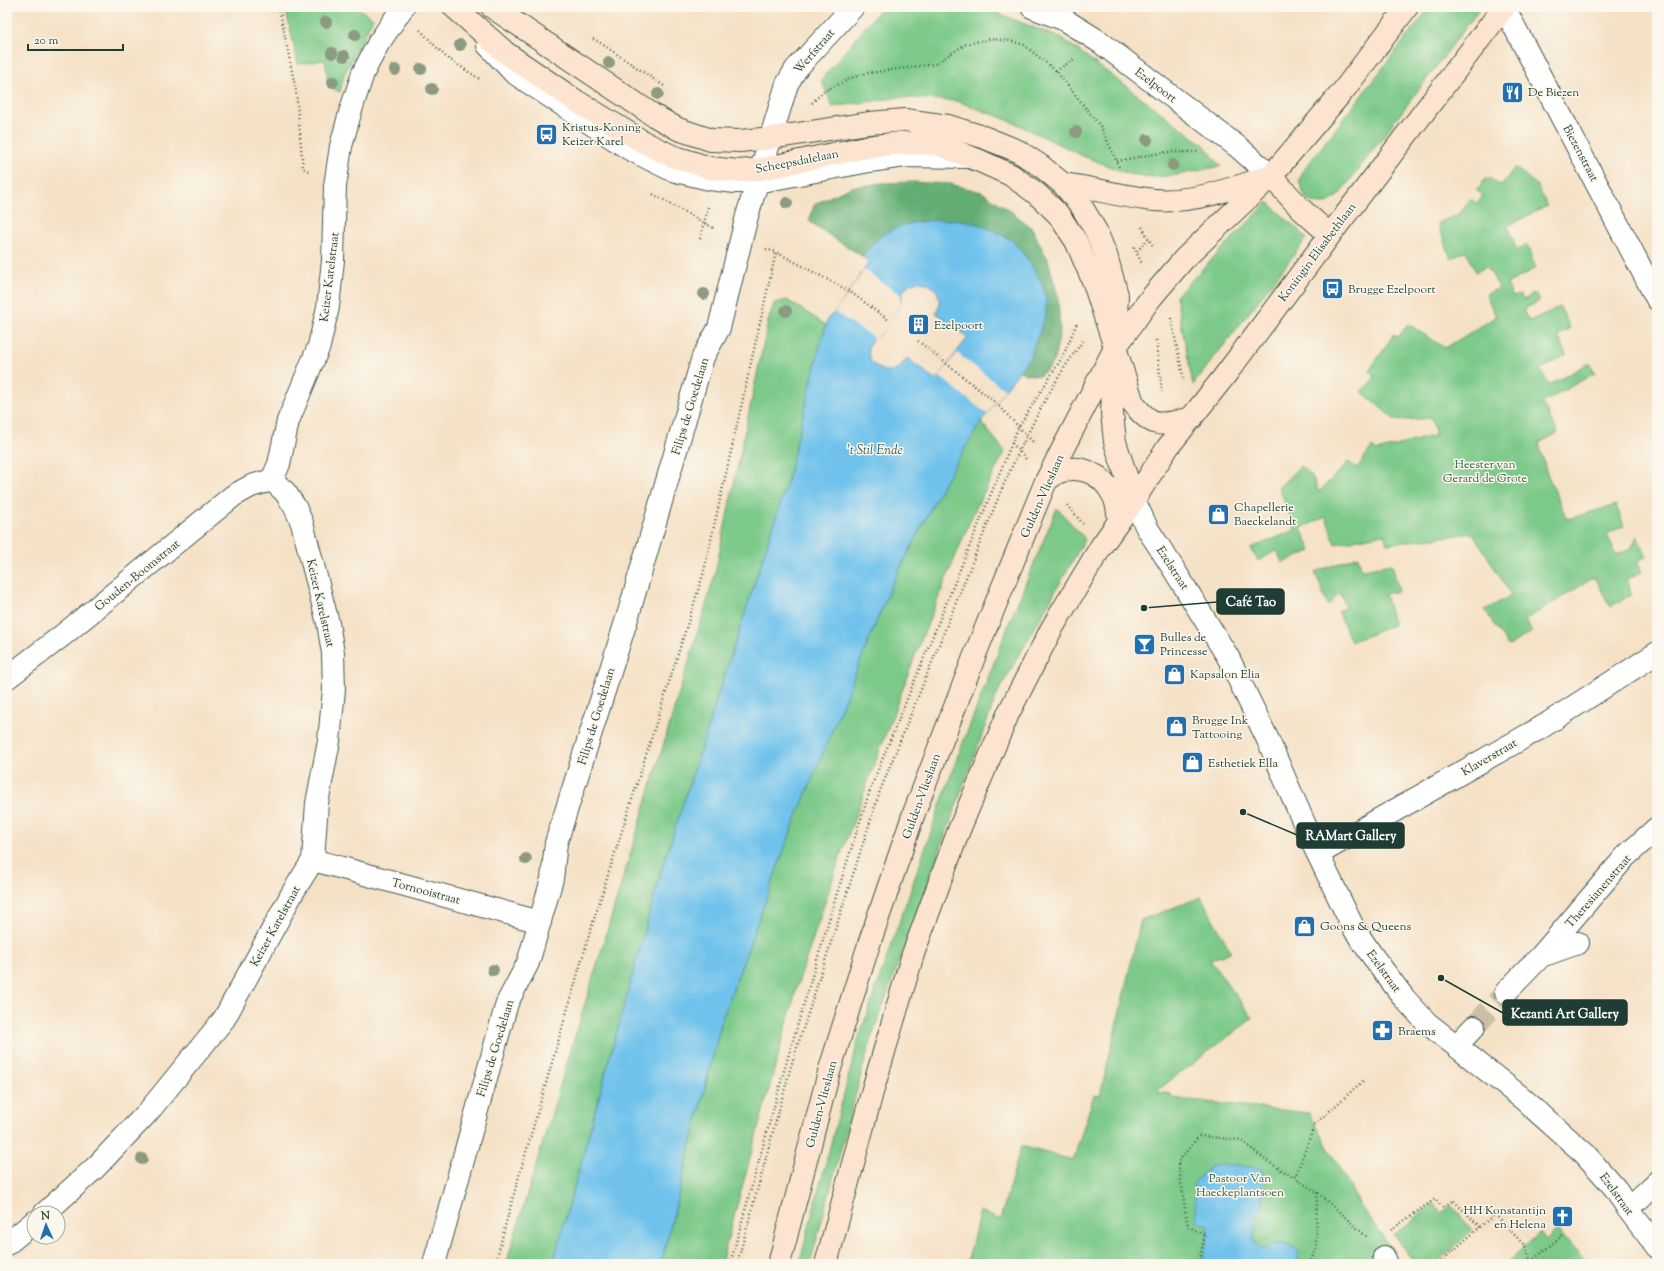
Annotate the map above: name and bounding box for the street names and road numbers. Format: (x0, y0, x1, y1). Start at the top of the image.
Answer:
street label: Werfstraat (790, 25, 840, 78)
street label: Ezelpoort (1130, 64, 1180, 108)
street label: Biezenstraat (1558, 122, 1603, 185)
street label: Scheepsdalelaan (754, 145, 840, 179)
street label: Koningin Elisabethlaan (1275, 199, 1361, 306)
street label: Keizer Karelstraat (316, 231, 344, 323)
street label: Filips de Goedelaan (668, 355, 714, 457)
street label: Gulden-Vlieslaan (1016, 452, 1069, 541)
street label: Gouden-Boomstraat (91, 536, 184, 616)
street label: Ezelstraat (1151, 543, 1193, 594)
street label: Keizer Karelstraat (301, 557, 339, 649)
street label: Filips de Goedelaan (574, 665, 620, 767)
street label: Klaverstraat (1458, 735, 1521, 781)
street label: Gulden-Vlieslaan (898, 751, 946, 842)
street label: Theresianenstraat (1562, 851, 1636, 933)
street label: Tornooistraat (389, 874, 462, 910)
street label: Keizer Karelstraat (246, 883, 306, 970)
street label: Ezelstraat (1361, 946, 1405, 997)
street label: Filips de Goedelaan (473, 997, 519, 1099)
street label: Gulden-Vlieslaan (802, 1058, 842, 1150)
street label: Ezelstraat (1594, 1169, 1638, 1220)

